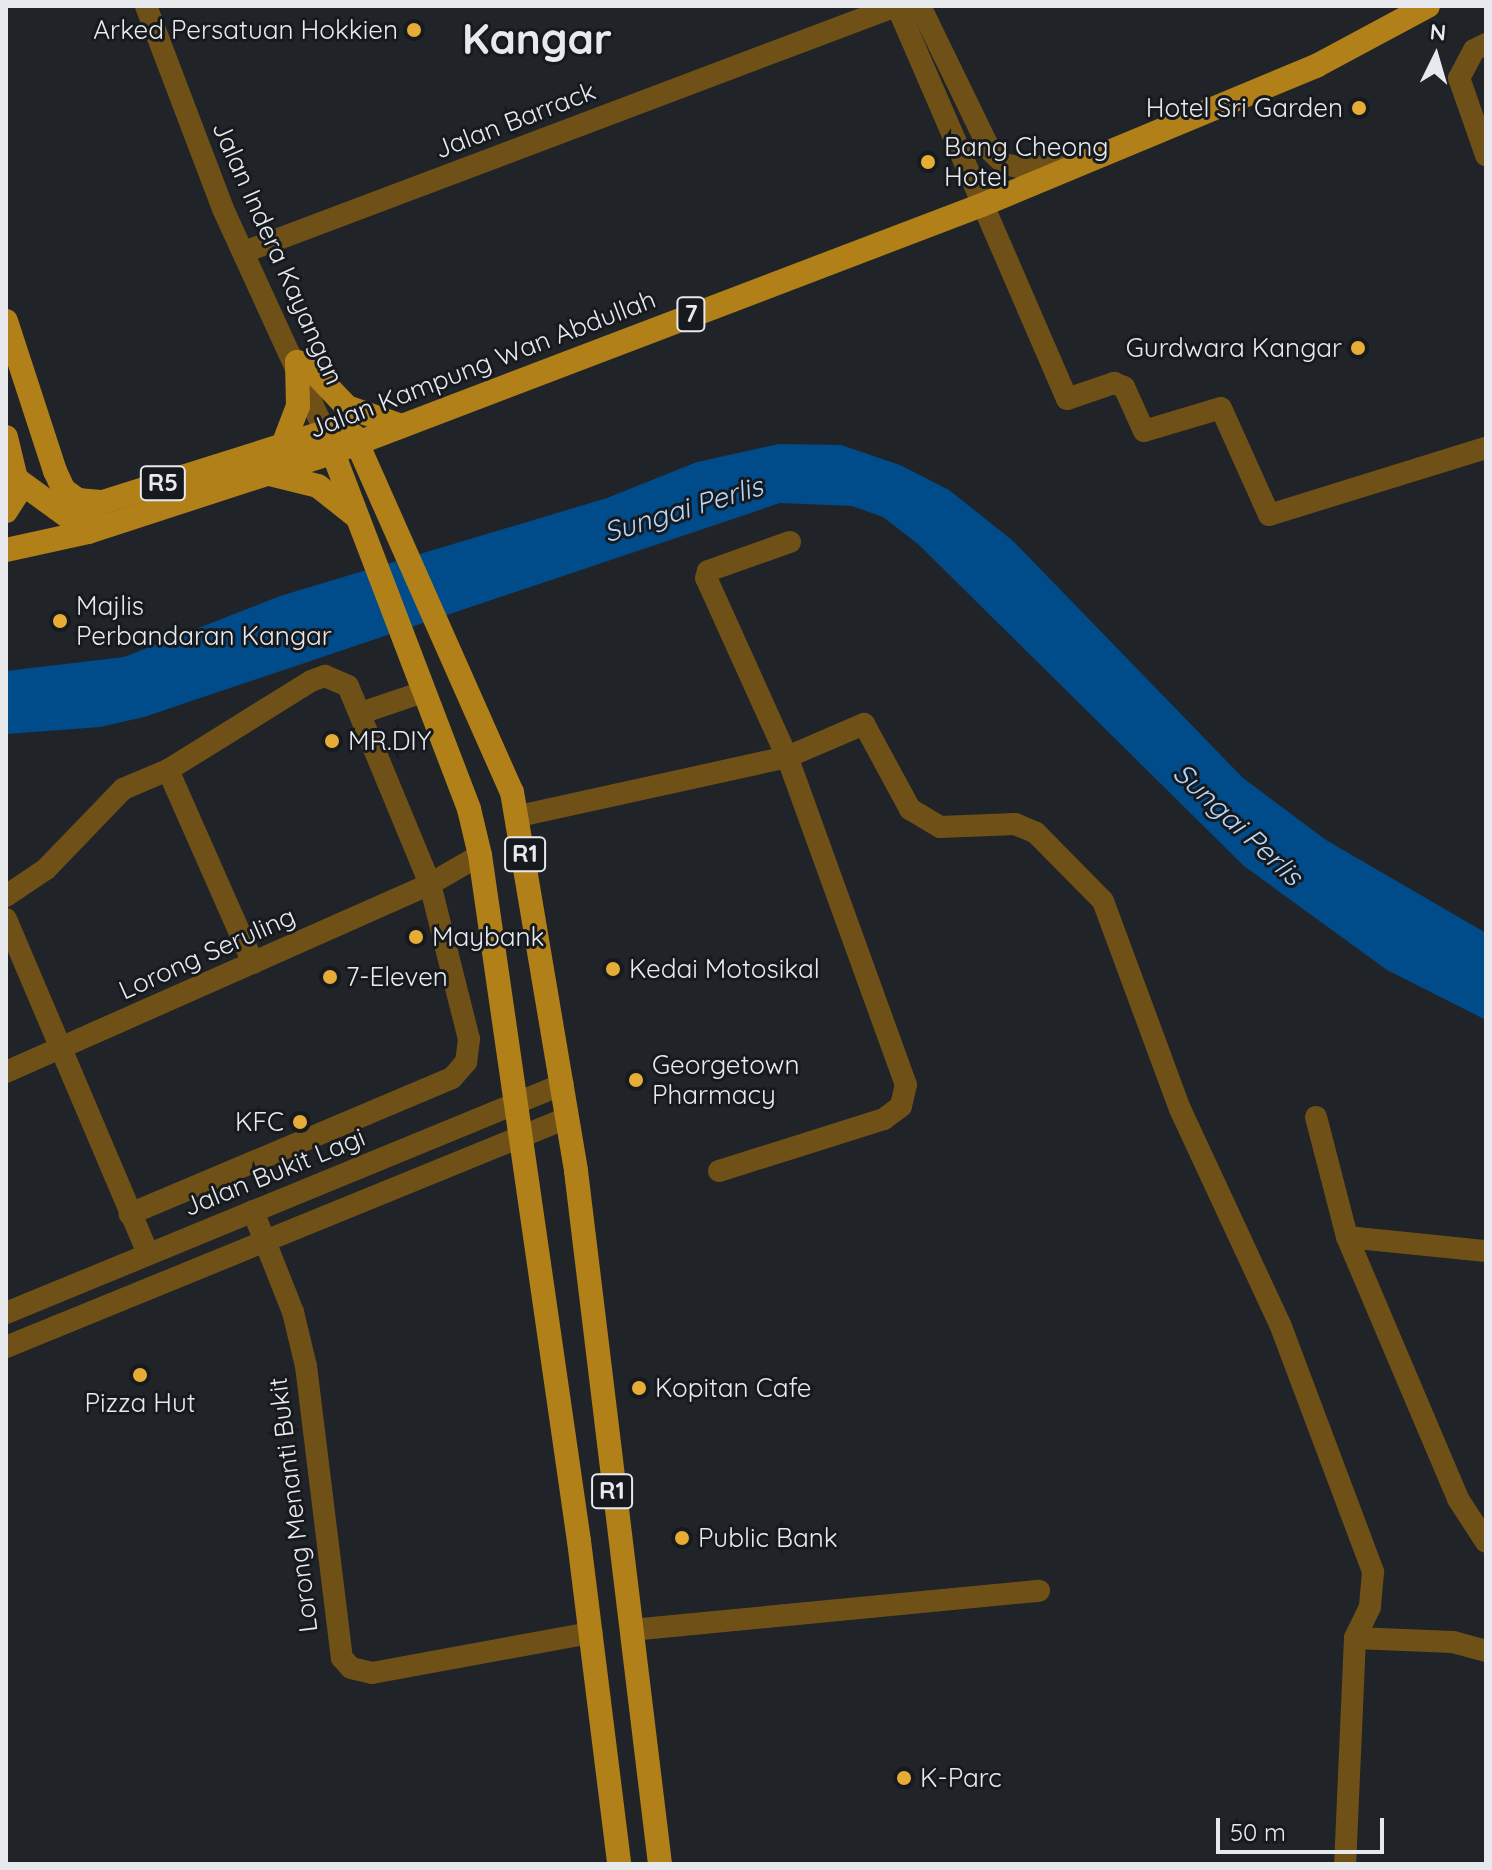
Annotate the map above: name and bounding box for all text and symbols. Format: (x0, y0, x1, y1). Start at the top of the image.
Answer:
place label: Arked Persatuan Hokkien (93, 14, 398, 46)
district label: Kangar (462, 14, 612, 64)
north arrow (1396, 16, 1476, 96)
text: N (1429, 17, 1447, 47)
marker: Arked Persatuan Hokkien (405, 21, 423, 39)
street label: Jalan Barrack (430, 75, 600, 165)
place label: Hotel Sri Garden (1146, 92, 1343, 124)
marker: Hotel Sri Garden (1350, 99, 1368, 117)
street label: Jalan Indera Kayangan (206, 117, 350, 389)
place label: Bang Cheong Hotel (944, 131, 1108, 192)
marker: Bang Cheong Hotel (919, 153, 937, 171)
street label: Jalan Kampung Wan Abdullah (304, 283, 660, 445)
road number: 7 (675, 294, 707, 334)
place label: Gurdwara Kangar (1126, 332, 1342, 364)
marker: Gurdwara Kangar (1349, 339, 1367, 357)
road number: R5 (139, 463, 187, 503)
water label: Sungai Perlis (599, 469, 767, 549)
place label: Majlis Perbandaran Kangar (76, 590, 332, 652)
marker: Majlis Perbandaran Kangar (51, 612, 69, 630)
place label: MR.DIY (348, 725, 431, 757)
marker: MR.DIY (323, 732, 341, 750)
water label: Sungai Perlis (1166, 756, 1310, 892)
road number: R1 (503, 834, 547, 874)
street label: Lorong Seruling (114, 900, 300, 1006)
place label: Maybank (432, 921, 544, 953)
marker: Maybank (407, 928, 425, 946)
place label: Kedai Motosikal (629, 953, 820, 985)
marker: Kedai Motosikal (604, 960, 622, 978)
place label: 7-Eleven (346, 961, 448, 993)
marker: 7-Eleven (321, 968, 339, 986)
place label: Georgetown Pharmacy (652, 1049, 799, 1110)
marker: Georgetown Pharmacy (627, 1071, 645, 1089)
place label: KFC (235, 1106, 284, 1138)
marker: KFC (291, 1113, 309, 1131)
street label: Jalan Bukit Lagi (179, 1121, 369, 1223)
marker: Pizza Hut (131, 1366, 149, 1384)
place label: Kopitan Cafe (655, 1372, 812, 1404)
street label: Lorong Menanti Bukit (262, 1376, 324, 1634)
marker: Kopitan Cafe (630, 1379, 648, 1397)
place label: Pizza Hut (84, 1387, 196, 1419)
road number: R1 (590, 1471, 634, 1511)
place label: Public Bank (698, 1522, 838, 1554)
marker: Public Bank (673, 1529, 691, 1547)
place label: K-Parc (920, 1762, 1002, 1794)
marker: K-Parc (895, 1769, 913, 1787)
scale bar (1220, 1802, 1388, 1852)
text: 50 m (1230, 1817, 1286, 1847)

